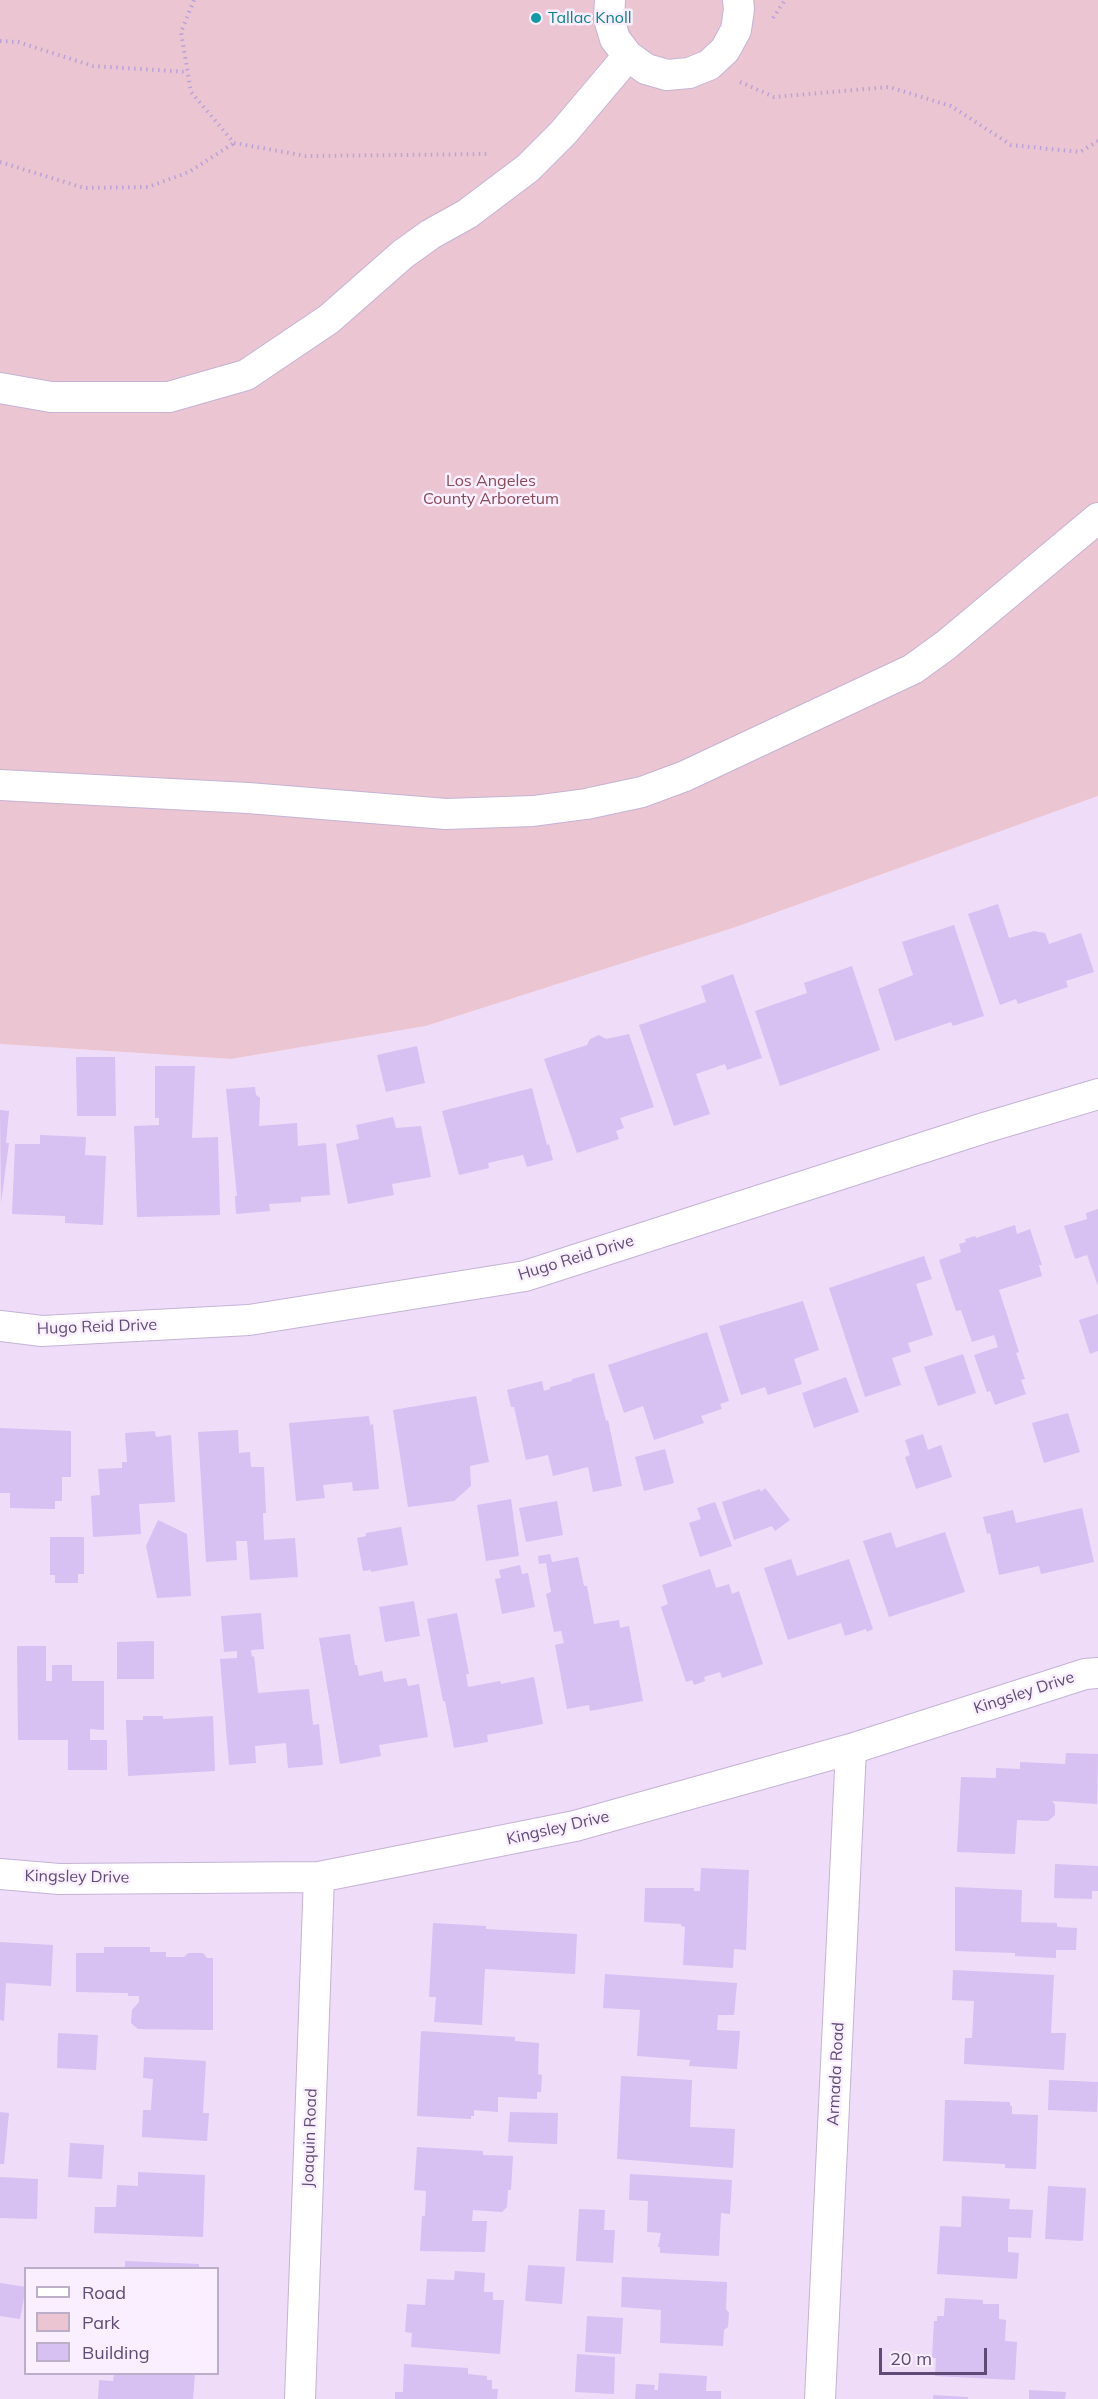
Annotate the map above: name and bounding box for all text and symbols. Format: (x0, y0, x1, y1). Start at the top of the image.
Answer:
place label: Tallac Knoll (548, 8, 632, 28)
marker: Tallac Knoll (529, 11, 543, 25)
park label: Los Angeles County Arboretum (423, 471, 559, 509)
street label: Hugo Reid Drive (516, 1231, 636, 1285)
street label: Hugo Reid Drive (37, 1315, 157, 1339)
street label: Kingsley Drive (971, 1668, 1077, 1718)
street label: Kingsley Drive (505, 1807, 611, 1849)
street label: Kingsley Drive (25, 1866, 129, 1888)
street label: Armada Road (824, 2022, 848, 2126)
street label: Joaquin Road (299, 2088, 321, 2188)
legend (24, 2267, 219, 2375)
text: Road (82, 2281, 126, 2304)
text: Park (82, 2311, 120, 2334)
scale bar (882, 2336, 990, 2374)
text: Building (82, 2341, 150, 2364)
text: 20 m (890, 2347, 932, 2370)

